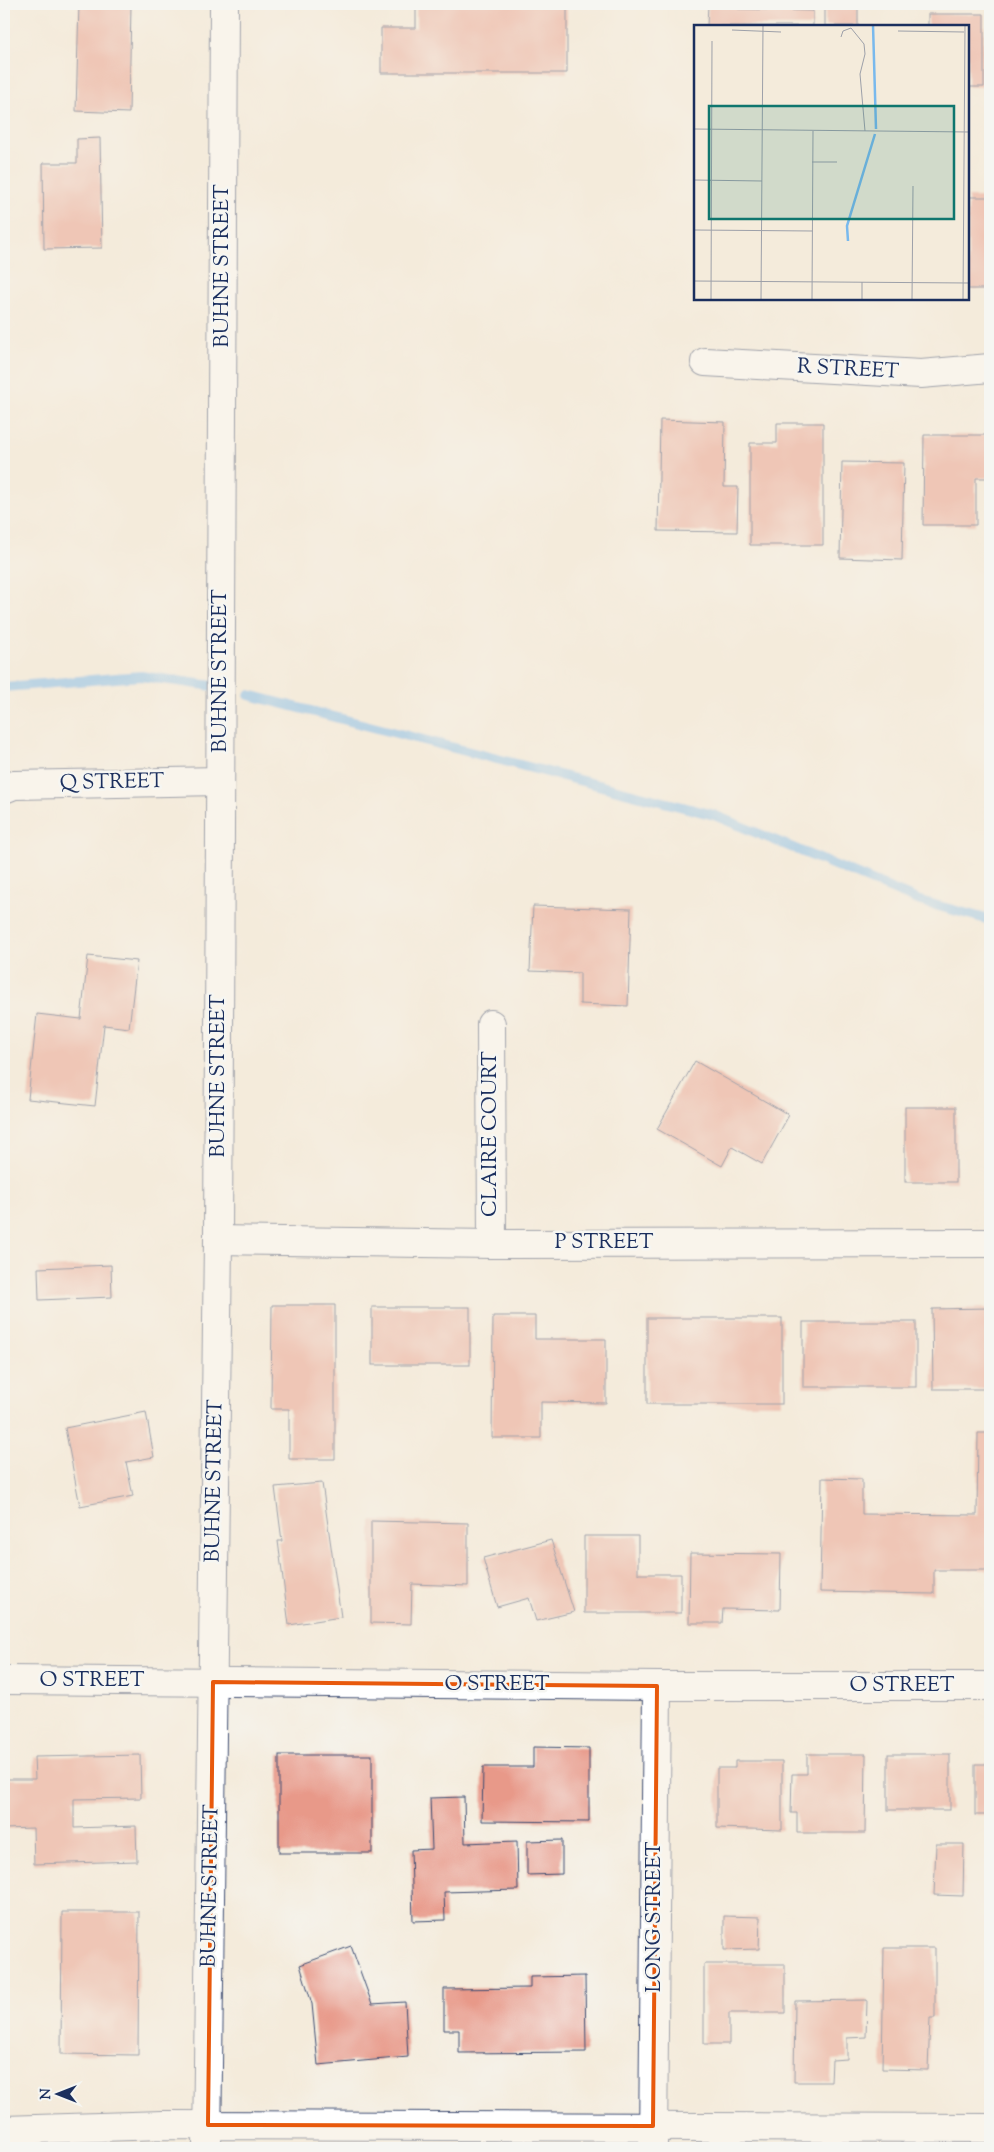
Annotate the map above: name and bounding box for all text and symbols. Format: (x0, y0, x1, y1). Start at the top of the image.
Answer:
inset map (694, 25, 969, 300)
street label: BUHNE STREET (208, 184, 238, 348)
street label: R STREET (796, 352, 900, 388)
street label: BUHNE STREET (206, 589, 236, 753)
street label: Q STREET (59, 767, 165, 799)
street label: BUHNE STREET (204, 994, 234, 1158)
street label: CLAIRE COURT (476, 1051, 506, 1217)
street label: P STREET (555, 1228, 654, 1258)
street label: BUHNE STREET (199, 1399, 231, 1563)
street label: O STREET (40, 1666, 145, 1696)
street label: O STREET (445, 1670, 550, 1700)
street label: O STREET (850, 1671, 955, 1701)
street label: BUHNE STREET (195, 1804, 227, 1968)
street label: LONG STREET (640, 1841, 670, 1993)
north arrow (32, 2070, 82, 2120)
text: N (37, 2088, 57, 2100)

